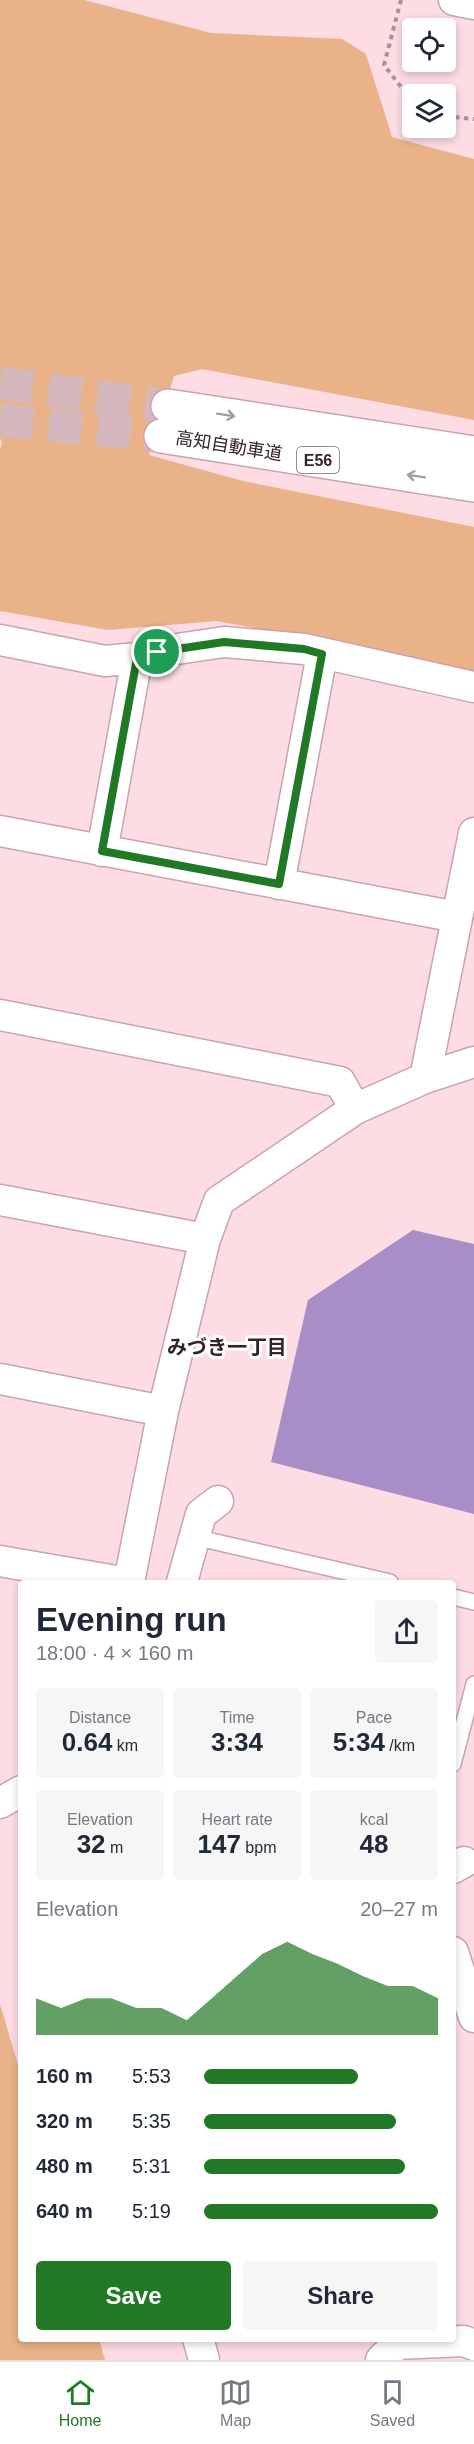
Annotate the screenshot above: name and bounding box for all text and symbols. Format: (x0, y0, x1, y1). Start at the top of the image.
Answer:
map controls (402, 18, 456, 138)
button: locate (402, 18, 456, 72)
button: layers (402, 84, 456, 138)
one-way arrow (215, 410, 235, 421)
street label: 高知自動車道 (174, 428, 284, 464)
road number: E56 (297, 447, 339, 473)
one-way arrow (407, 470, 427, 481)
pin (131, 626, 182, 677)
icon: arrive (140, 635, 173, 668)
district label: みづき一丁目 (167, 1336, 287, 1358)
button: share (375, 1600, 438, 1663)
text: Evening run (36, 1601, 227, 1638)
text: 18:00 · 4 × 160 m (36, 1642, 193, 1664)
text: Distance (69, 1709, 131, 1726)
text: Time (220, 1709, 254, 1726)
text: Pace (356, 1709, 392, 1726)
text: 0.64 (62, 1727, 112, 1757)
text: 3:34 (211, 1727, 263, 1757)
text: 5:34 (333, 1727, 385, 1757)
text: km (112, 1737, 138, 1754)
text: /km (385, 1737, 415, 1754)
text: Elevation (67, 1811, 133, 1828)
text: Heart rate (201, 1811, 273, 1828)
text: kcal (360, 1811, 388, 1828)
text: 32 (77, 1829, 106, 1859)
text: 147 (198, 1829, 241, 1859)
text: 48 (360, 1829, 388, 1859)
text: m (106, 1839, 123, 1856)
text: bpm (241, 1839, 276, 1856)
text: Elevation (36, 1898, 118, 1920)
text: 20–27 m (360, 1898, 438, 1920)
text: 160 m (36, 2065, 93, 2087)
text: 5:53 (132, 2065, 171, 2087)
text: 320 m (36, 2110, 93, 2132)
text: 5:35 (132, 2110, 171, 2132)
text: 480 m (36, 2155, 93, 2177)
text: 5:31 (132, 2155, 171, 2177)
text: 640 m (36, 2200, 93, 2222)
text: 5:19 (132, 2200, 171, 2222)
button: Save (36, 2261, 231, 2330)
button: Share (243, 2261, 438, 2330)
tab: Home (59, 2376, 102, 2430)
tab: Map (219, 2376, 252, 2430)
tab: Saved (370, 2376, 415, 2430)

